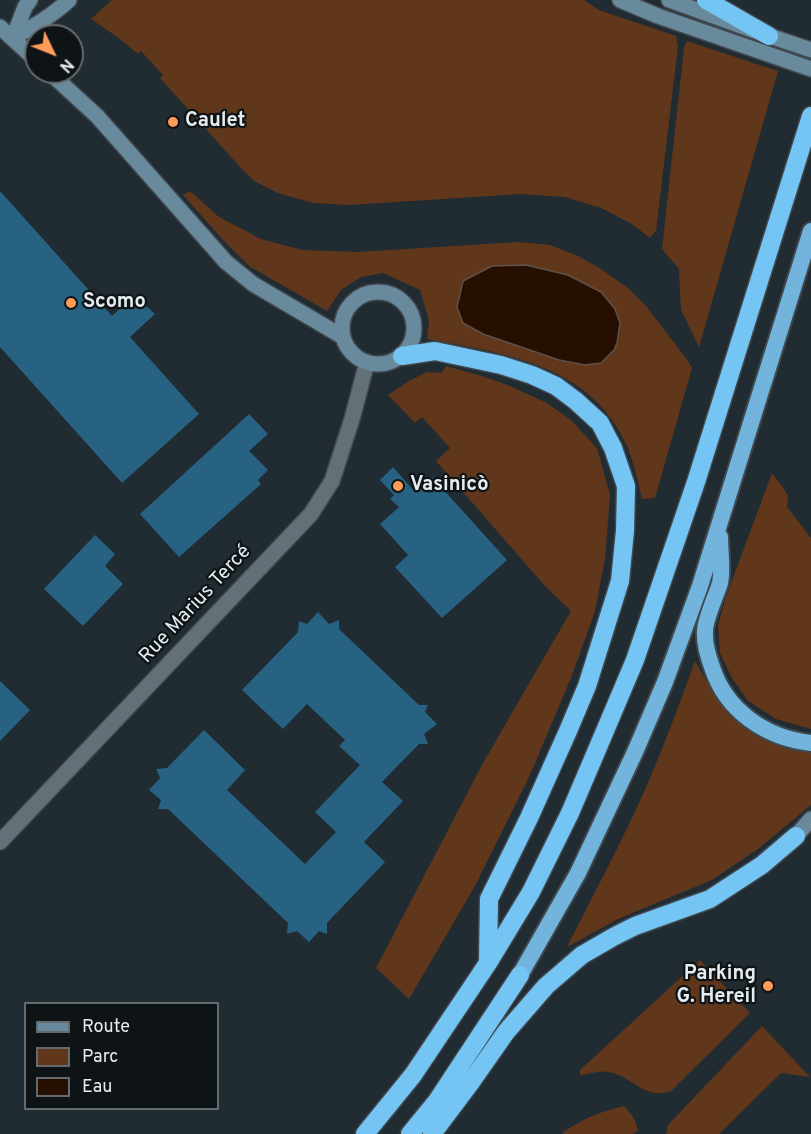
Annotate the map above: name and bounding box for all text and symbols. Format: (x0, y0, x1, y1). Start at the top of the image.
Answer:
north arrow (24, 24, 84, 84)
text: N (54, 54, 77, 76)
place label: Caulet (185, 110, 245, 134)
marker: Caulet (166, 115, 180, 129)
place label: Scomo (83, 291, 146, 315)
marker: Scomo (64, 296, 78, 310)
place label: Vasinicò (410, 474, 488, 498)
marker: Vasinicò (391, 479, 405, 493)
street label: Rue Marius Tercé (135, 541, 257, 669)
place label: Parking G. Hereil (676, 963, 756, 1010)
marker: Parking G. Hereil (761, 979, 775, 993)
legend (24, 1002, 219, 1110)
text: Route (82, 1016, 130, 1039)
text: Parc (82, 1046, 118, 1069)
text: Eau (82, 1076, 112, 1099)

